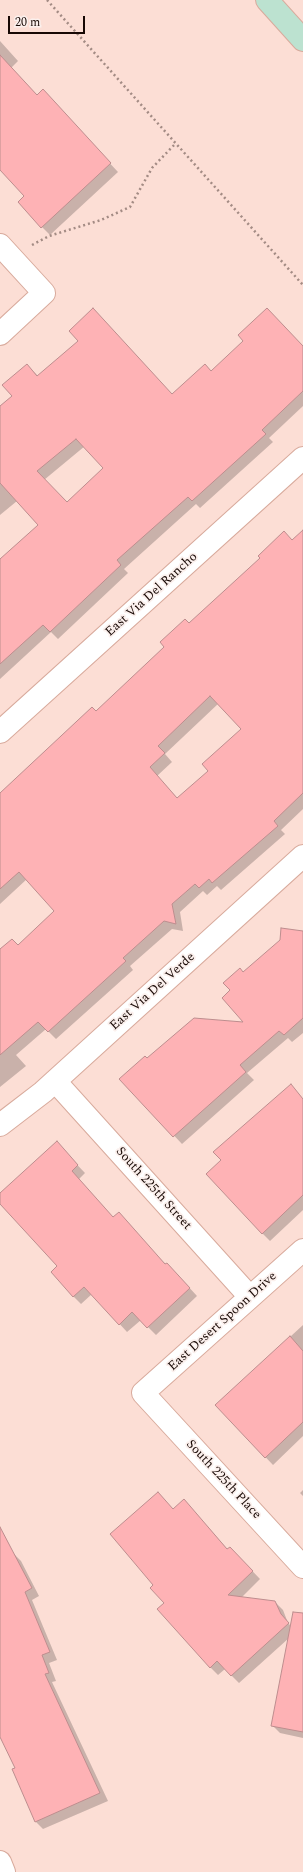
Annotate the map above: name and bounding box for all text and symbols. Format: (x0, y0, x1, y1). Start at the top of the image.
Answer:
scale bar (10, 8, 87, 34)
text: 20 m (15, 13, 40, 32)
street label: East Via Del Rancho (103, 550, 201, 640)
street label: East Via Del Verde (107, 950, 199, 1034)
street label: South 225th Street (112, 1144, 194, 1234)
street label: East Desert Spoon Drive (166, 1269, 280, 1375)
street label: South 225th Place (182, 1437, 264, 1523)

